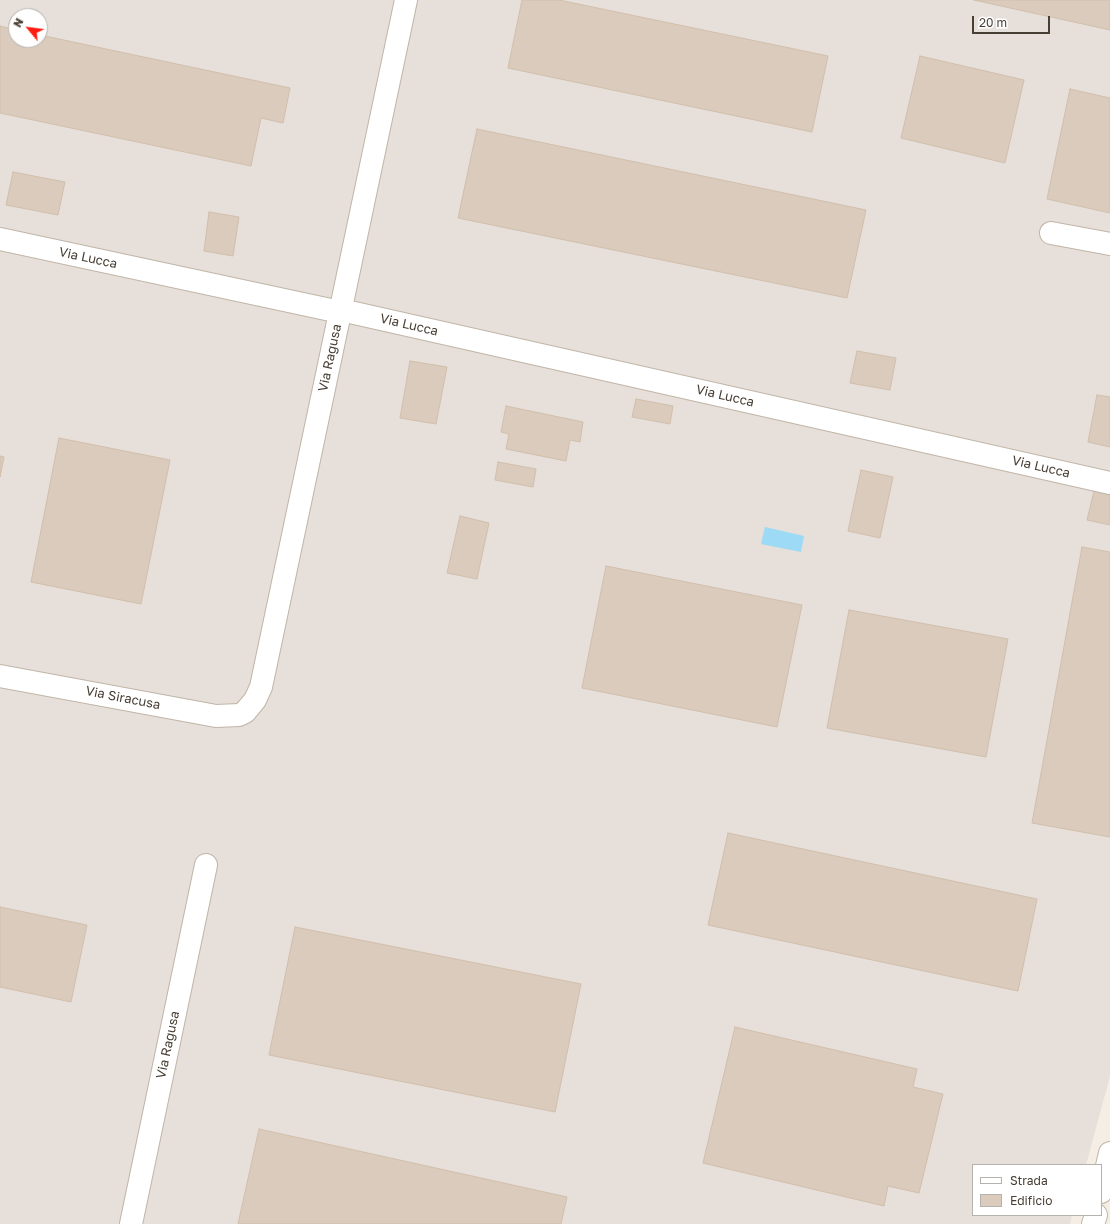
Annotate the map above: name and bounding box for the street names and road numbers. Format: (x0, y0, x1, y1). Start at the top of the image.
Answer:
street label: Via Lucca (57, 244, 119, 272)
street label: Via Lucca (378, 311, 440, 339)
street label: Via Ragusa (315, 323, 345, 393)
street label: Via Lucca (694, 382, 756, 410)
street label: Via Lucca (1010, 453, 1072, 481)
street label: Via Siracusa (84, 683, 162, 713)
street label: Via Ragusa (153, 1010, 183, 1080)

